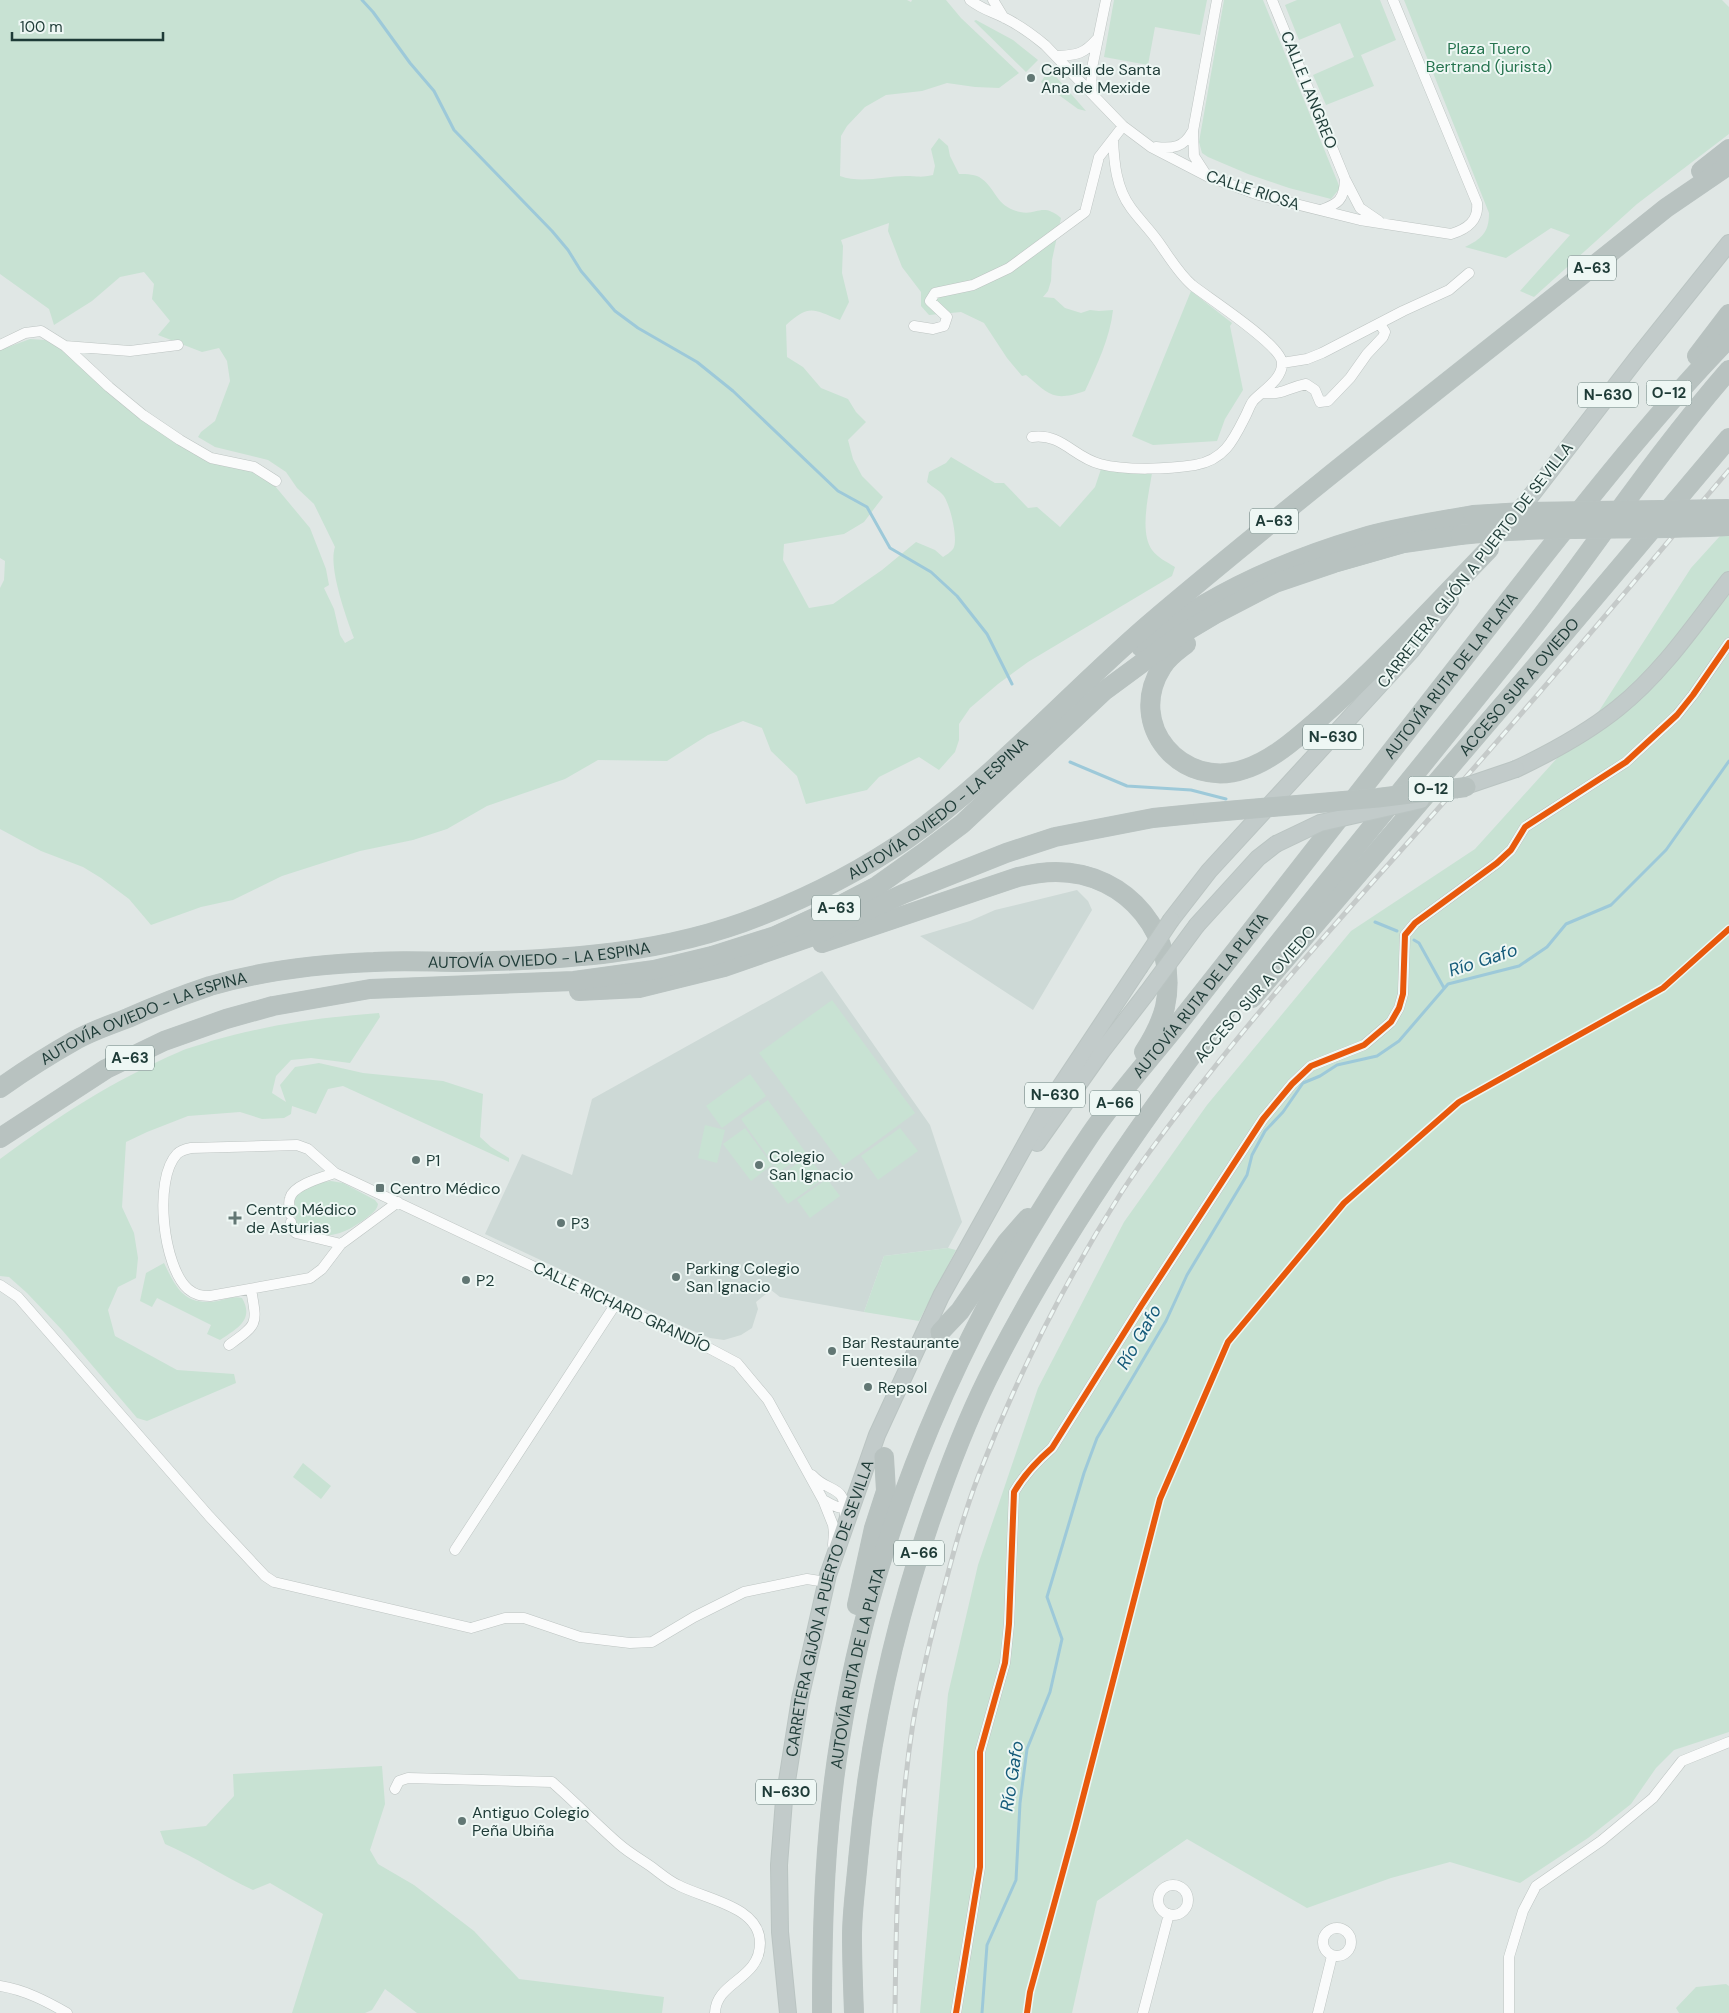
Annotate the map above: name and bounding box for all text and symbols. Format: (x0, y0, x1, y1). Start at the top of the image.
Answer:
scale bar (12, 10, 164, 42)
text: 100 m (20, 17, 63, 37)
street label: CALLE LANGREO (1276, 28, 1342, 152)
park label: Plaza Tuero Bertrand (jurista) (1426, 38, 1552, 77)
place label: Capilla de Santa Ana de Mexide (1041, 59, 1161, 98)
marker: Capilla de Santa Ana de Mexide (1025, 72, 1037, 84)
street label: CALLE RIOSA (1203, 165, 1303, 215)
road number: A-63 (1568, 256, 1616, 280)
road number: O-12 (1646, 380, 1692, 406)
road number: N-630 (1578, 382, 1638, 408)
street label: CARRETERA GIJÓN A PUERTO DE SEVILLA (1372, 437, 1578, 692)
road number: A-63 (1250, 508, 1298, 534)
street label: AUTOVÍA RUTA DE LA PLATA (1379, 587, 1522, 763)
street label: ACCESO SUR A OVIEDO (1454, 613, 1584, 760)
road number: N-630 (1303, 724, 1363, 750)
street label: AUTOVÍA OVIEDO - LA ESPINA (844, 732, 1032, 884)
road number: O-12 (1408, 776, 1454, 802)
road number: A-63 (812, 896, 860, 920)
street label: AUTOVÍA RUTA DE LA PLATA (1127, 908, 1273, 1082)
street label: ACCESO SUR A OVIEDO (1190, 921, 1320, 1067)
street label: AUTOVÍA OVIEDO - LA ESPINA (428, 936, 652, 973)
water label: Río Gafo (1446, 938, 1520, 982)
street label: AUTOVÍA OVIEDO - LA ESPINA (36, 966, 249, 1069)
road number: A-63 (106, 1046, 154, 1070)
road number: N-630 (1025, 1082, 1085, 1108)
road number: A-66 (1090, 1090, 1140, 1116)
place label: Colegio San Ignacio (769, 1146, 853, 1185)
place label: P1 (426, 1150, 440, 1171)
marker: P1 (410, 1154, 422, 1166)
marker: Colegio San Ignacio (753, 1159, 765, 1171)
place label: Centro Médico (390, 1178, 500, 1199)
marker: Centro Médico (374, 1182, 386, 1194)
place label: Centro Médico de Asturias (246, 1199, 356, 1238)
marker: Centro Médico de Asturias (228, 1211, 242, 1225)
place label: P3 (571, 1213, 590, 1234)
marker: P3 (555, 1217, 567, 1229)
street label: CALLE RICHARD GRANDÍO (530, 1257, 714, 1357)
place label: Parking Colegio San Ignacio (686, 1258, 800, 1297)
place label: P2 (476, 1270, 495, 1291)
marker: Parking Colegio San Ignacio (670, 1271, 682, 1283)
marker: P2 (460, 1274, 472, 1286)
water label: Río Gafo (1111, 1300, 1167, 1374)
place label: Bar Restaurante Fuentesila (842, 1332, 959, 1371)
marker: Bar Restaurante Fuentesila (826, 1345, 838, 1357)
place label: Repsol (878, 1377, 927, 1398)
marker: Repsol (862, 1381, 874, 1393)
street label: CARRETERA GIJÓN A PUERTO DE SEVILLA (781, 1457, 878, 1758)
road number: A-66 (894, 1540, 944, 1566)
street label: AUTOVÍA RUTA DE LA PLATA (825, 1564, 890, 1770)
water label: Río Gafo (995, 1739, 1029, 1813)
road number: N-630 (756, 1780, 816, 1804)
place label: Antiguo Colegio Peña Ubiña (472, 1802, 590, 1841)
marker: Antiguo Colegio Peña Ubiña (456, 1815, 468, 1827)

